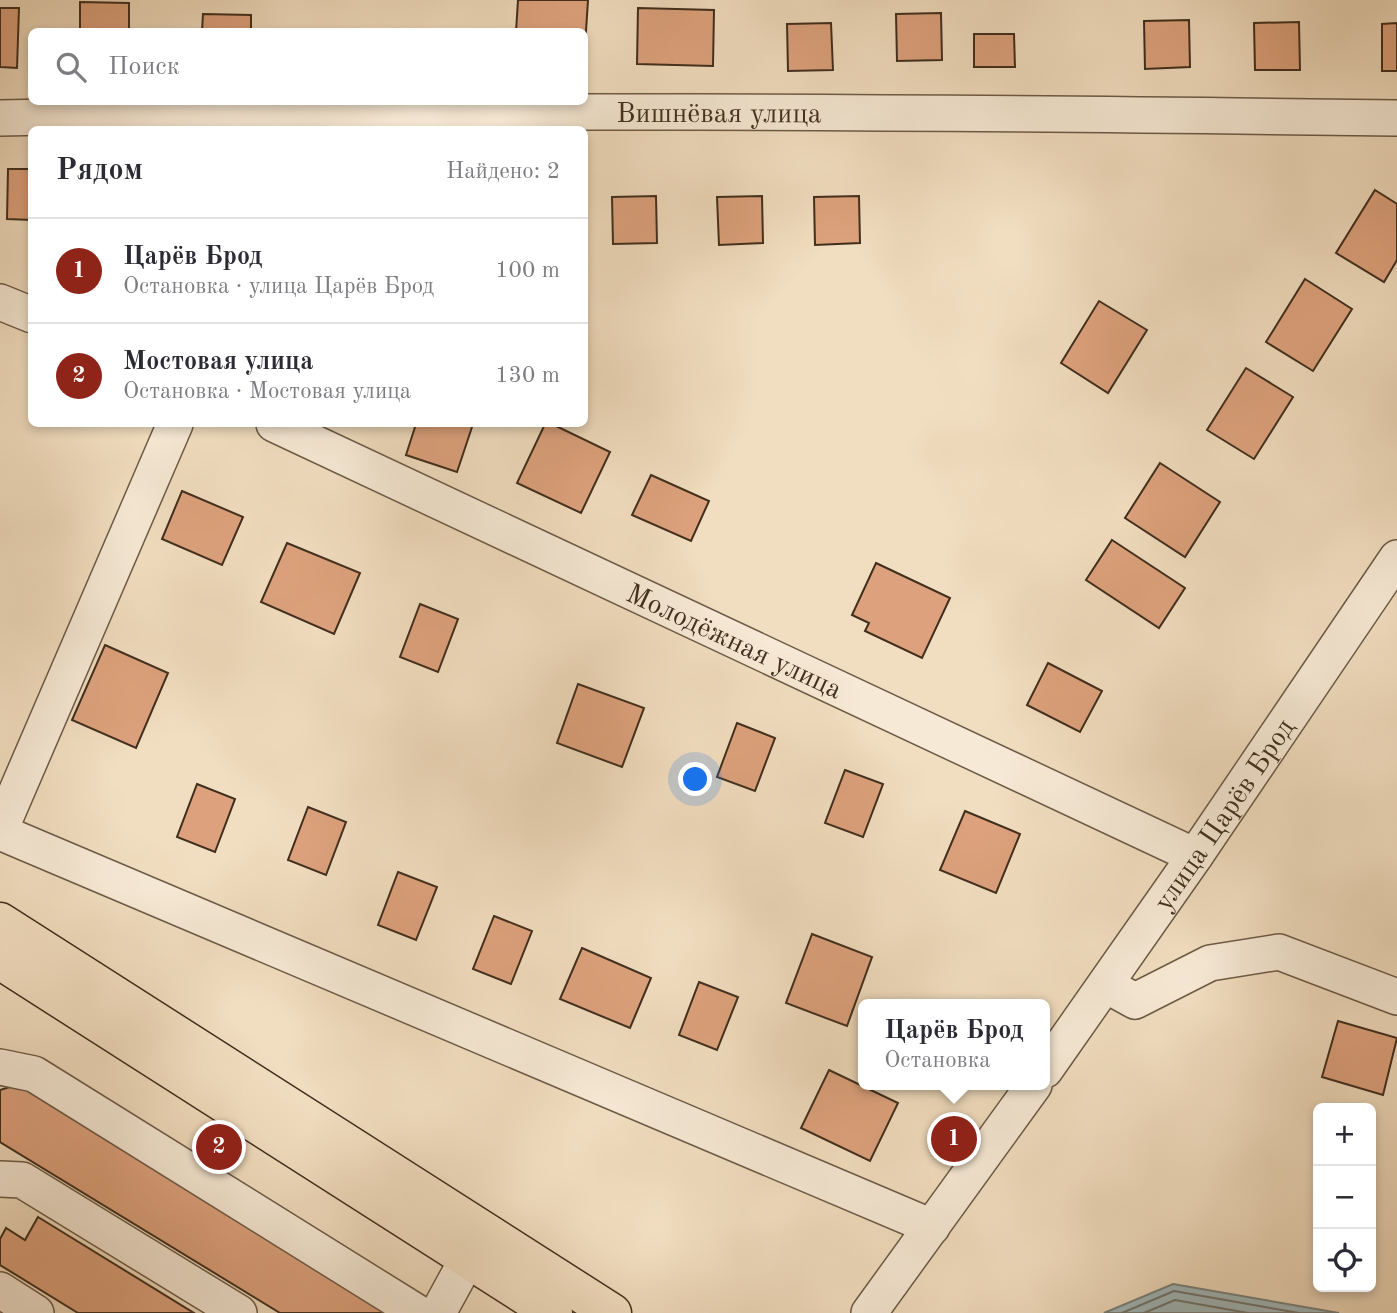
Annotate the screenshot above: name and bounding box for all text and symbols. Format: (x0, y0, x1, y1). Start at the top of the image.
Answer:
search box (28, 28, 588, 105)
icon: search (52, 48, 90, 86)
text: Поиск (108, 54, 180, 80)
street label: Вишнёвая улица (616, 101, 822, 129)
text: Рядом (56, 156, 143, 186)
text: Найдено: 2 (446, 160, 560, 183)
text: Царёв Брод (123, 244, 262, 270)
text: 1 (72, 259, 86, 282)
text: 100 m (495, 259, 560, 282)
text: Остановка · улица Царёв Брод (123, 275, 434, 298)
text: Мостовая улица (123, 349, 314, 375)
text: 2 (72, 364, 86, 387)
text: 130 m (495, 364, 560, 387)
text: Остановка · Мостовая улица (123, 380, 411, 403)
street label: Молодёжная улица (621, 580, 846, 705)
street label: улица Царёв Брод (1150, 714, 1301, 917)
your location (678, 762, 712, 796)
popup (858, 999, 1050, 1090)
text: Царёв Брод (884, 1018, 1024, 1044)
text: Остановка (884, 1049, 991, 1072)
map controls (1313, 1103, 1376, 1292)
button: + (1313, 1103, 1376, 1166)
pin: 1 (931, 1113, 977, 1165)
pin: 2 (196, 1121, 242, 1173)
button: − (1313, 1166, 1376, 1229)
button: locate (1313, 1229, 1376, 1292)

